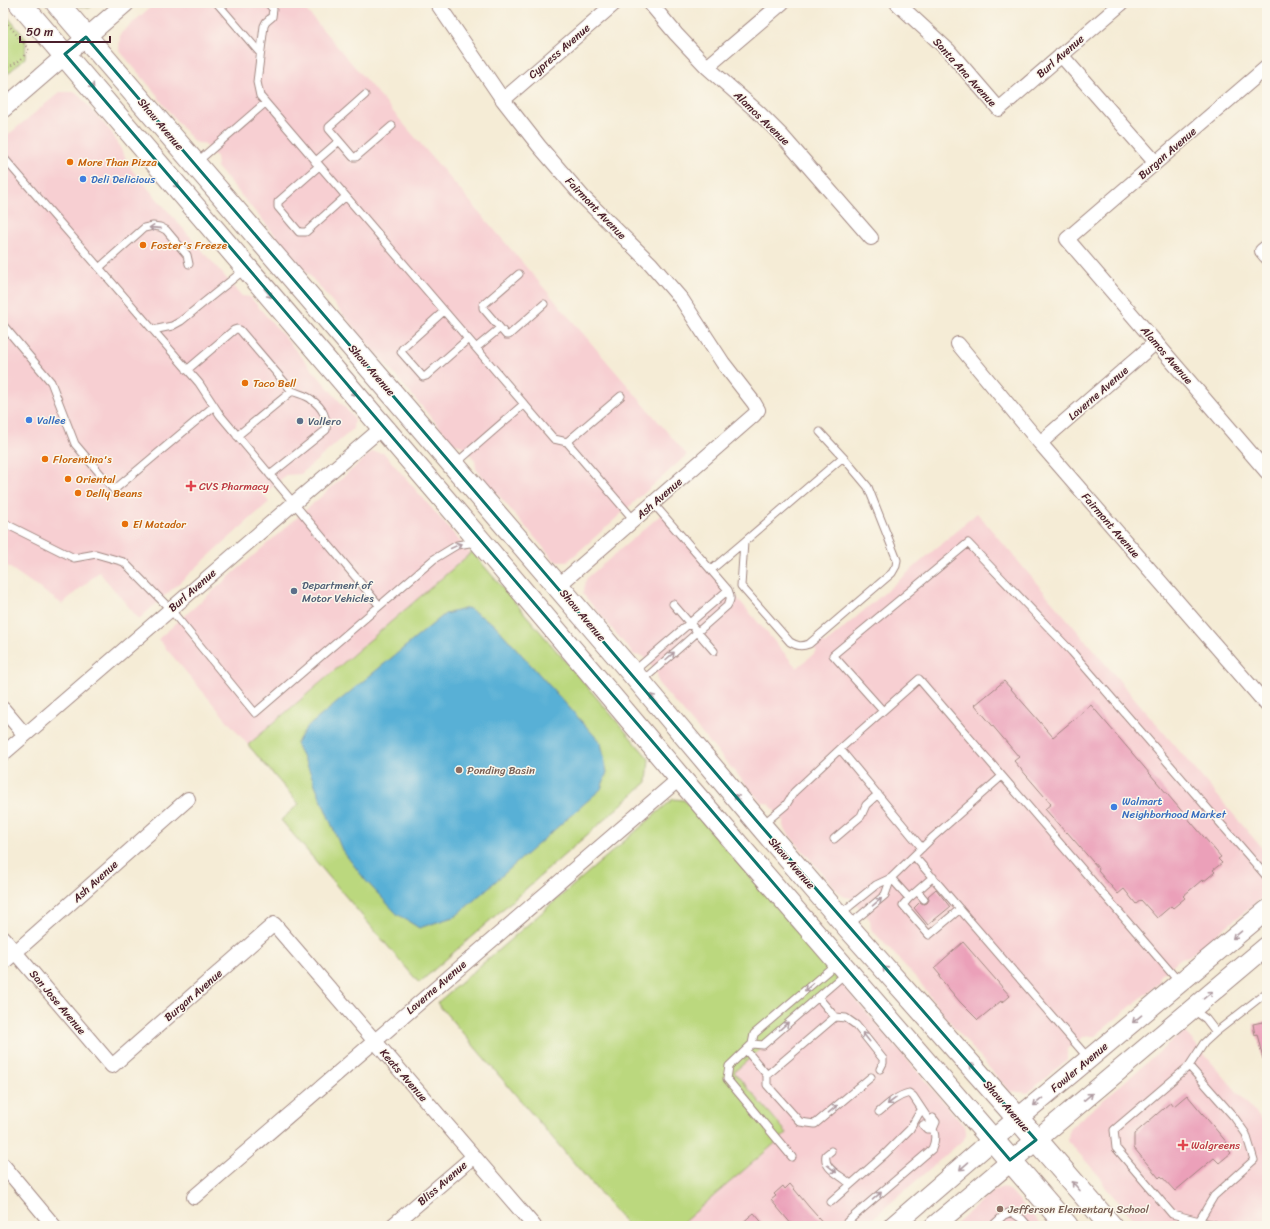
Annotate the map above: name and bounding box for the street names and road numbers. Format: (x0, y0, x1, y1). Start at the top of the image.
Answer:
street label: Cypress Avenue (524, 19, 595, 84)
street label: Burl Avenue (1032, 30, 1089, 83)
street label: Santa Ana Avenue (928, 33, 1002, 112)
street label: Alamos Avenue (728, 86, 795, 151)
street label: Shaw Avenue (133, 94, 189, 155)
street label: Burgan Avenue (1134, 122, 1201, 184)
street label: Fairmont Avenue (560, 172, 631, 245)
street label: Alamos Avenue (1135, 321, 1198, 389)
street label: Shaw Avenue (343, 340, 400, 401)
street label: Laverne Avenue (1064, 361, 1133, 425)
street label: Ash Avenue (631, 472, 687, 525)
street label: Fairmont Avenue (1077, 488, 1145, 563)
street label: Burl Avenue (164, 564, 221, 617)
street label: Shaw Avenue (555, 585, 611, 646)
street label: Shaw Avenue (763, 833, 820, 894)
street label: Ash Avenue (67, 855, 123, 908)
street label: Laverne Avenue (402, 955, 471, 1019)
street label: Burgan Avenue (160, 964, 227, 1026)
street label: San Jose Avenue (25, 965, 91, 1040)
street label: Fowler Avenue (1046, 1037, 1113, 1097)
street label: Keats Avenue (375, 1044, 433, 1107)
street label: Shaw Avenue (978, 1076, 1035, 1137)
street label: Bliss Avenue (413, 1156, 472, 1211)

